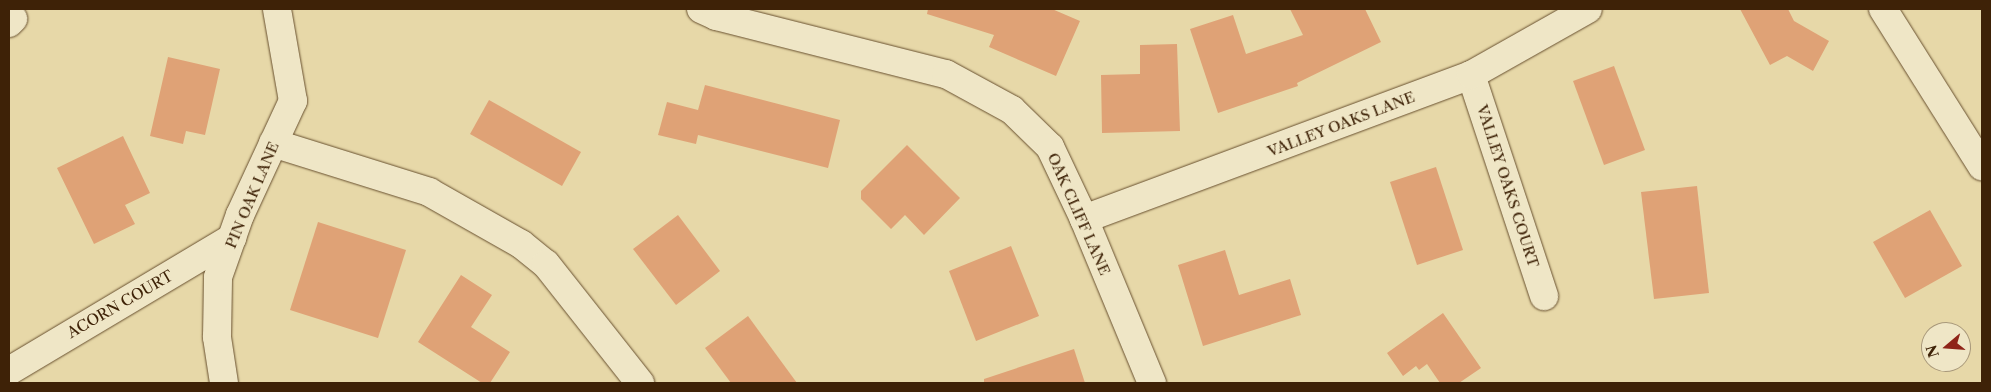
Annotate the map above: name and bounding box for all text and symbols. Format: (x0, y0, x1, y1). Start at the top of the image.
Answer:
street label: VALLEY OAKS LANE (1265, 88, 1417, 160)
street label: VALLEY OAKS COURT (1473, 102, 1543, 270)
street label: PIN OAK LANE (221, 139, 283, 251)
street label: OAK CLIFF LANE (1044, 150, 1114, 278)
street label: ACORN COURT (64, 266, 176, 342)
north arrow (1921, 322, 1971, 372)
text: N (1922, 343, 1943, 360)

